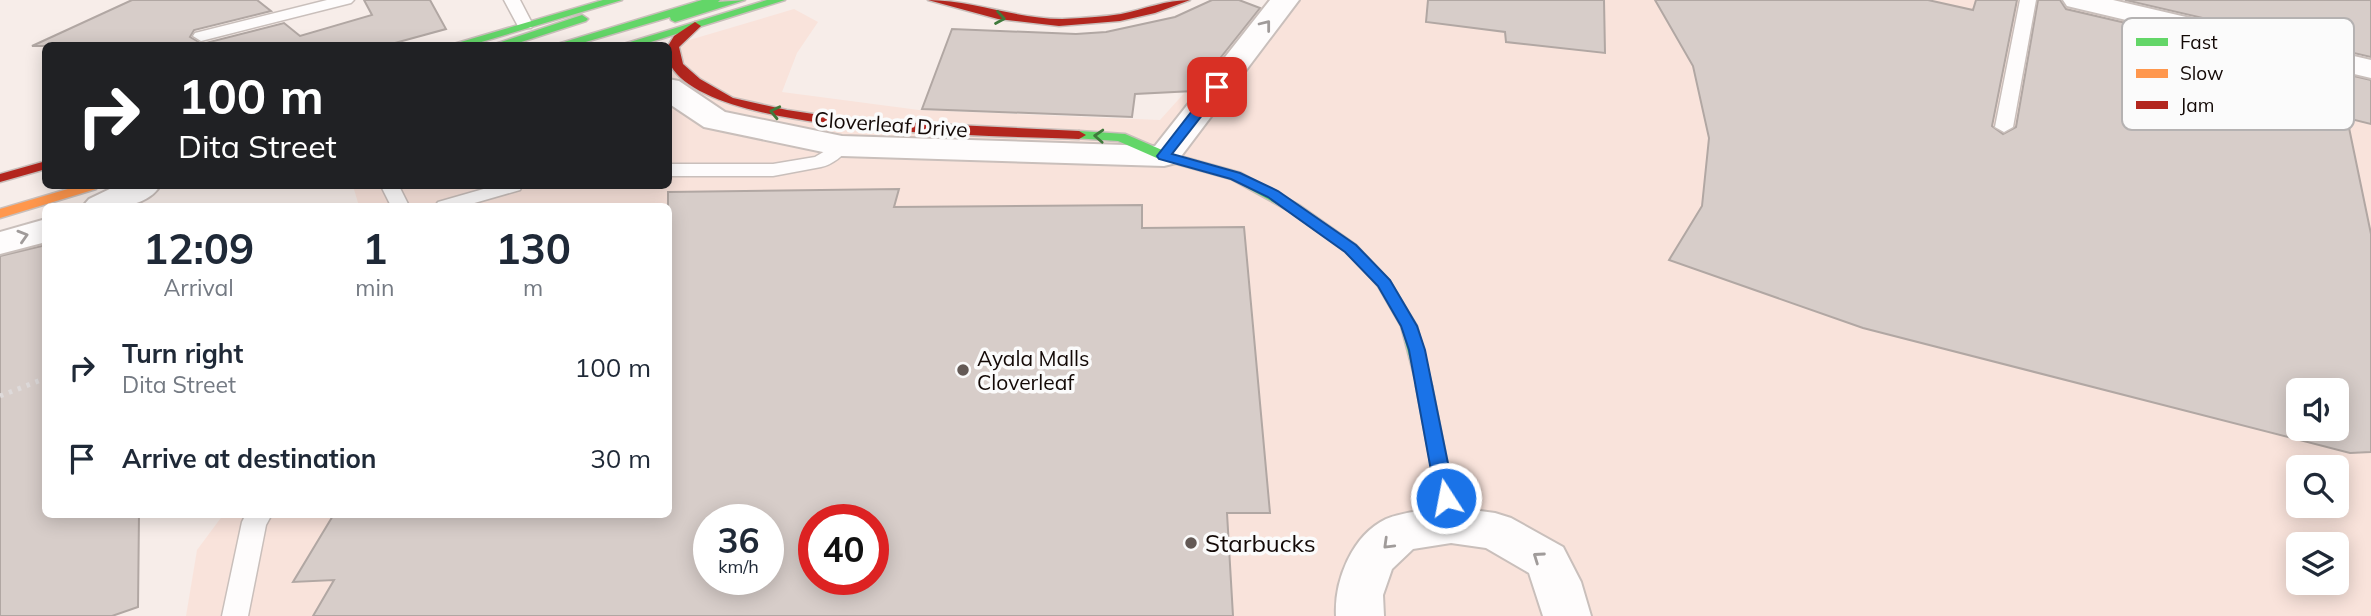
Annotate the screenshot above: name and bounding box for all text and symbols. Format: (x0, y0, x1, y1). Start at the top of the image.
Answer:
one-way arrow (994, 10, 1006, 25)
legend (2122, 18, 2354, 130)
one-way arrow (1257, 20, 1270, 33)
text: Fast (2180, 30, 2218, 54)
pin (1187, 57, 1247, 117)
text: Slow (2180, 61, 2224, 85)
text: 100 m (178, 65, 324, 126)
icon: arrive (1198, 68, 1236, 106)
icon: right (63, 70, 154, 161)
text: Jam (2180, 93, 2214, 117)
one-way arrow (769, 106, 781, 120)
street label: Cloverleaf Drive (813, 106, 969, 142)
text: Dita Street (178, 126, 337, 166)
one-way arrow (1094, 129, 1105, 144)
text: 12:09 (143, 222, 254, 275)
text: 1 (362, 222, 387, 275)
text: 130 (495, 222, 571, 275)
one-way arrow (16, 230, 28, 245)
text: Arrival (163, 273, 234, 302)
text: min (355, 273, 394, 302)
text: m (523, 273, 543, 302)
text: Turn right (122, 337, 243, 370)
place label: Ayala Malls Cloverleaf (977, 345, 1090, 395)
icon: right (63, 349, 101, 387)
text: 100 m (575, 351, 651, 384)
marker: Ayala Malls Cloverleaf (955, 362, 971, 378)
text: Dita Street (122, 370, 236, 399)
map controls (2286, 378, 2349, 595)
button: sound (2286, 378, 2349, 441)
icon: arrive (63, 440, 101, 478)
text: Arrive at destination (122, 442, 377, 475)
text: 30 m (590, 442, 651, 475)
button: search (2286, 455, 2349, 518)
position arrow (1409, 461, 1483, 535)
speed limit sign: 40 (798, 504, 889, 595)
text: 36 (717, 518, 760, 562)
place label: Starbucks (1205, 528, 1316, 558)
button: layers (2286, 532, 2349, 595)
marker: Starbucks (1183, 535, 1199, 551)
one-way arrow (1383, 535, 1396, 548)
one-way arrow (1533, 553, 1546, 565)
text: km/h (718, 555, 759, 578)

